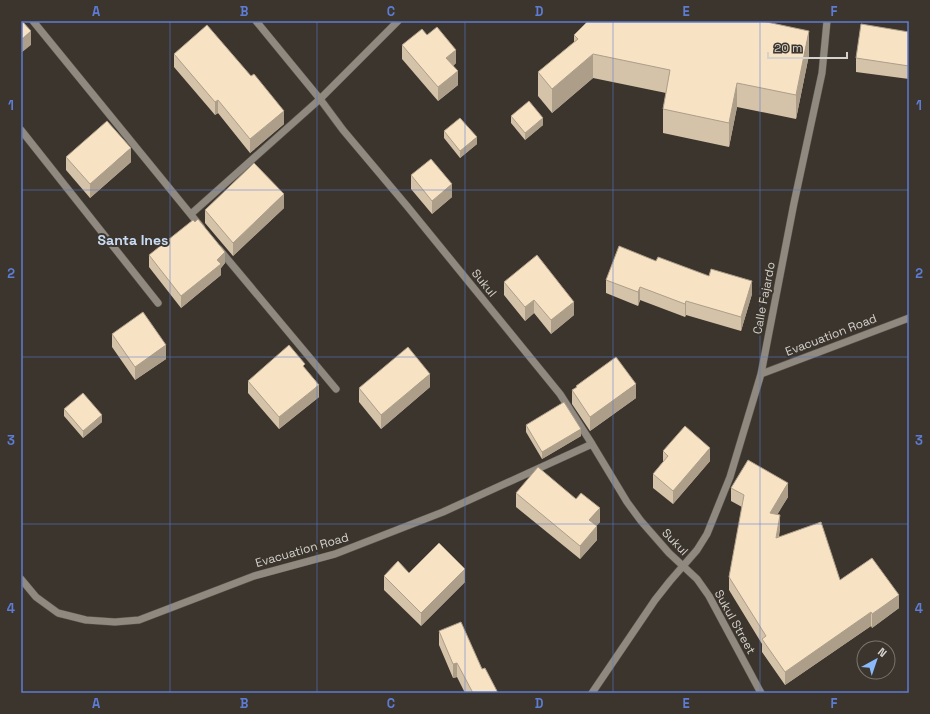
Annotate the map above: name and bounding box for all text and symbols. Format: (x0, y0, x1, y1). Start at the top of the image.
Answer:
text: A (92, 3, 101, 20)
text: B (240, 3, 249, 20)
text: C (387, 3, 395, 20)
text: D (535, 3, 544, 20)
text: E (682, 3, 690, 20)
text: F (831, 3, 838, 20)
scale bar (768, 34, 847, 60)
text: 20 m (774, 40, 802, 56)
text: 1 (8, 97, 14, 114)
text: 1 (916, 97, 922, 114)
district label: Santa Ines (98, 231, 168, 249)
street label: Calle Fajardo (749, 261, 779, 335)
text: 2 (7, 265, 15, 282)
text: 2 (915, 265, 923, 282)
street label: Sukul (468, 266, 500, 300)
street label: Evacuation Road (783, 310, 879, 360)
text: 3 (7, 432, 15, 449)
text: 3 (915, 432, 923, 449)
street label: Sukul (658, 525, 692, 559)
street label: Evacuation Road (253, 529, 351, 571)
street label: Sukul Street (711, 587, 759, 657)
text: 4 (7, 600, 15, 617)
text: 4 (915, 600, 923, 617)
north arrow (856, 640, 896, 680)
text: N (875, 645, 890, 660)
text: A (92, 695, 101, 712)
text: B (240, 695, 249, 712)
text: C (387, 695, 395, 712)
text: D (535, 695, 544, 712)
text: E (682, 695, 690, 712)
text: F (831, 695, 838, 712)

